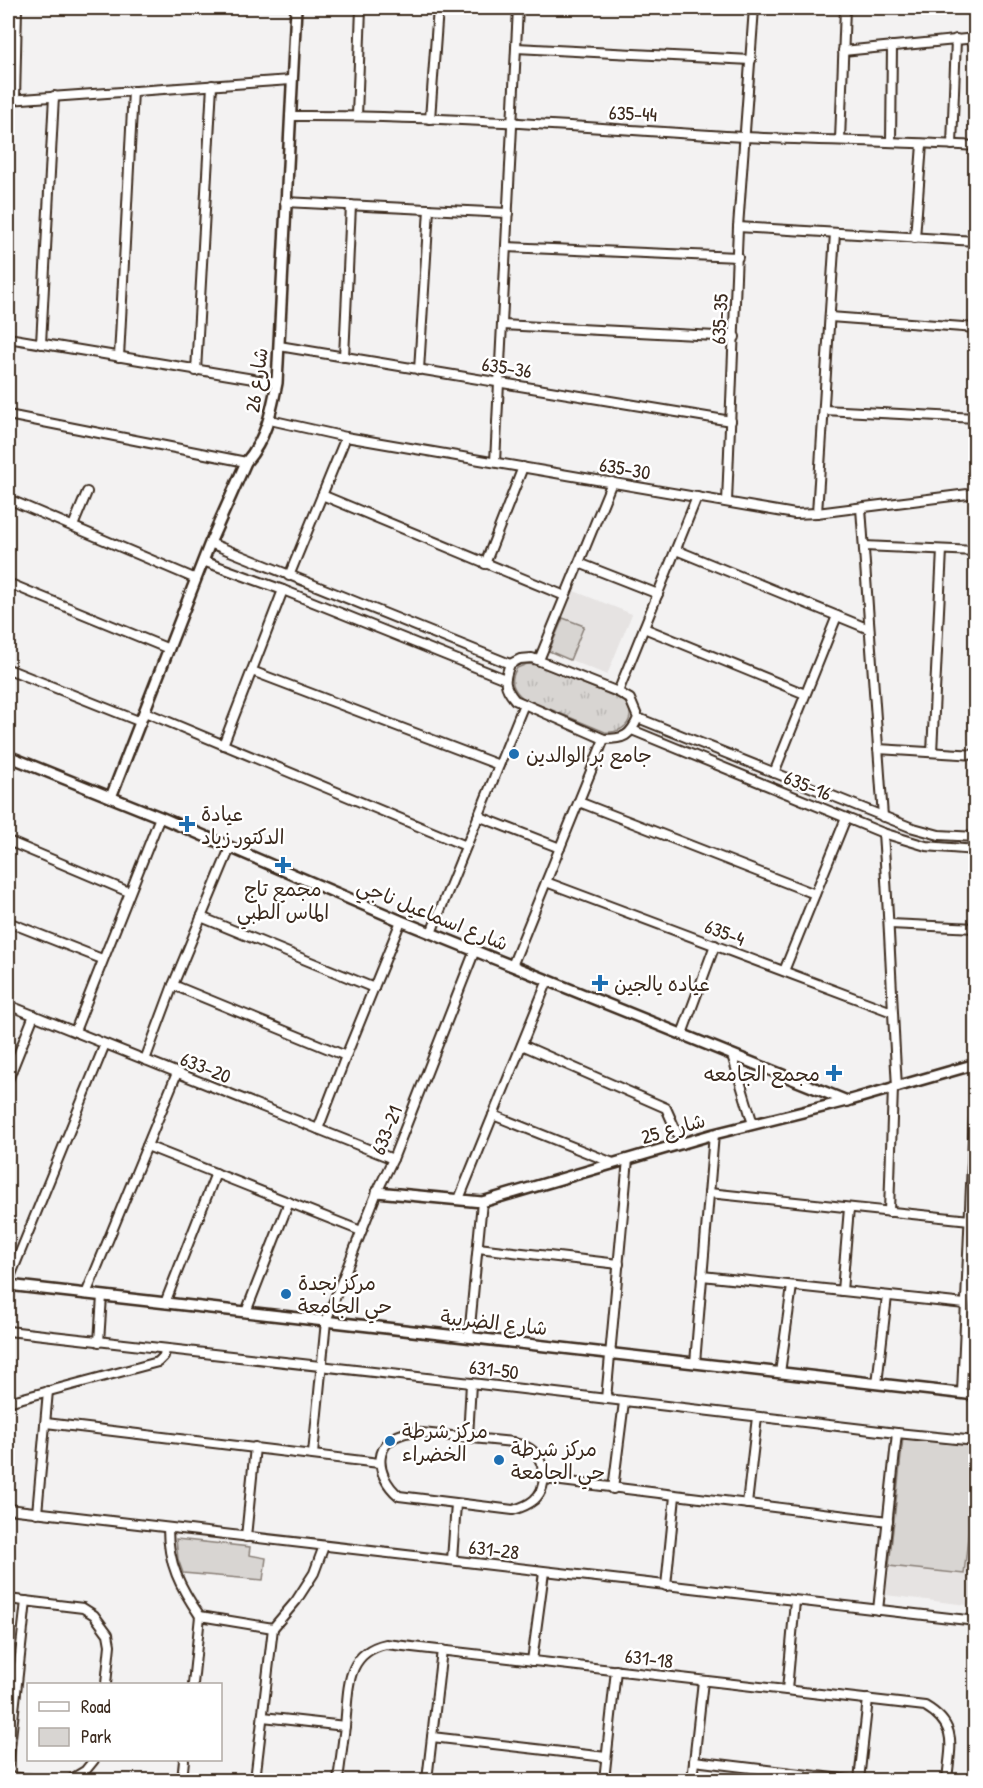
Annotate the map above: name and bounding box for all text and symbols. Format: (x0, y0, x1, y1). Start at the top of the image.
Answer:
street label: 635-44 (608, 98, 658, 128)
street label: 635-35 (704, 292, 734, 345)
street label: شارع 26 (238, 346, 275, 414)
street label: 635-36 (480, 350, 534, 384)
street label: 635-30 (597, 450, 653, 486)
place label: جامع بر الوالدين (526, 741, 652, 770)
marker: جامع بر الوالدين (507, 747, 521, 761)
street label: 635-16 (780, 763, 836, 807)
place label: عيادة الدكتور زياد (201, 800, 284, 851)
marker: عيادة الدكتور زياد (178, 815, 196, 833)
marker: مجمع تاج الماس الطبي (274, 856, 292, 874)
street label: شارع اسماعيل ناجي (352, 871, 512, 961)
place label: مجمع تاج الماس الطبي (237, 875, 329, 930)
street label: 635-4 (701, 912, 749, 952)
place label: عياده يالجين (614, 970, 710, 997)
marker: عياده يالجين (591, 974, 609, 992)
street label: 633-20 (177, 1045, 235, 1089)
place label: مجمع الجامعه (704, 1060, 820, 1089)
marker: مجمع الجامعه (825, 1064, 843, 1082)
street label: 633-21 (364, 1101, 408, 1159)
street label: شارع 25 (638, 1106, 709, 1151)
place label: مركز نجدة حي الجامعة (298, 1269, 392, 1324)
marker: مركز نجدة حي الجامعة (279, 1287, 293, 1301)
street label: شارع الضريبة (439, 1303, 549, 1342)
street label: 631-50 (468, 1353, 520, 1385)
place label: مركز شرطة الخضراء (402, 1417, 488, 1467)
marker: مركز شرطة الخضراء (383, 1434, 397, 1448)
place label: مركز شرطة حي الجامعة (511, 1435, 605, 1490)
marker: مركز شرطة حي الجامعة (492, 1453, 506, 1467)
street label: 631-28 (467, 1533, 521, 1565)
street label: 631-18 (623, 1642, 675, 1674)
legend (27, 1683, 222, 1761)
text: Road (81, 1694, 111, 1719)
text: Park (81, 1724, 112, 1749)

